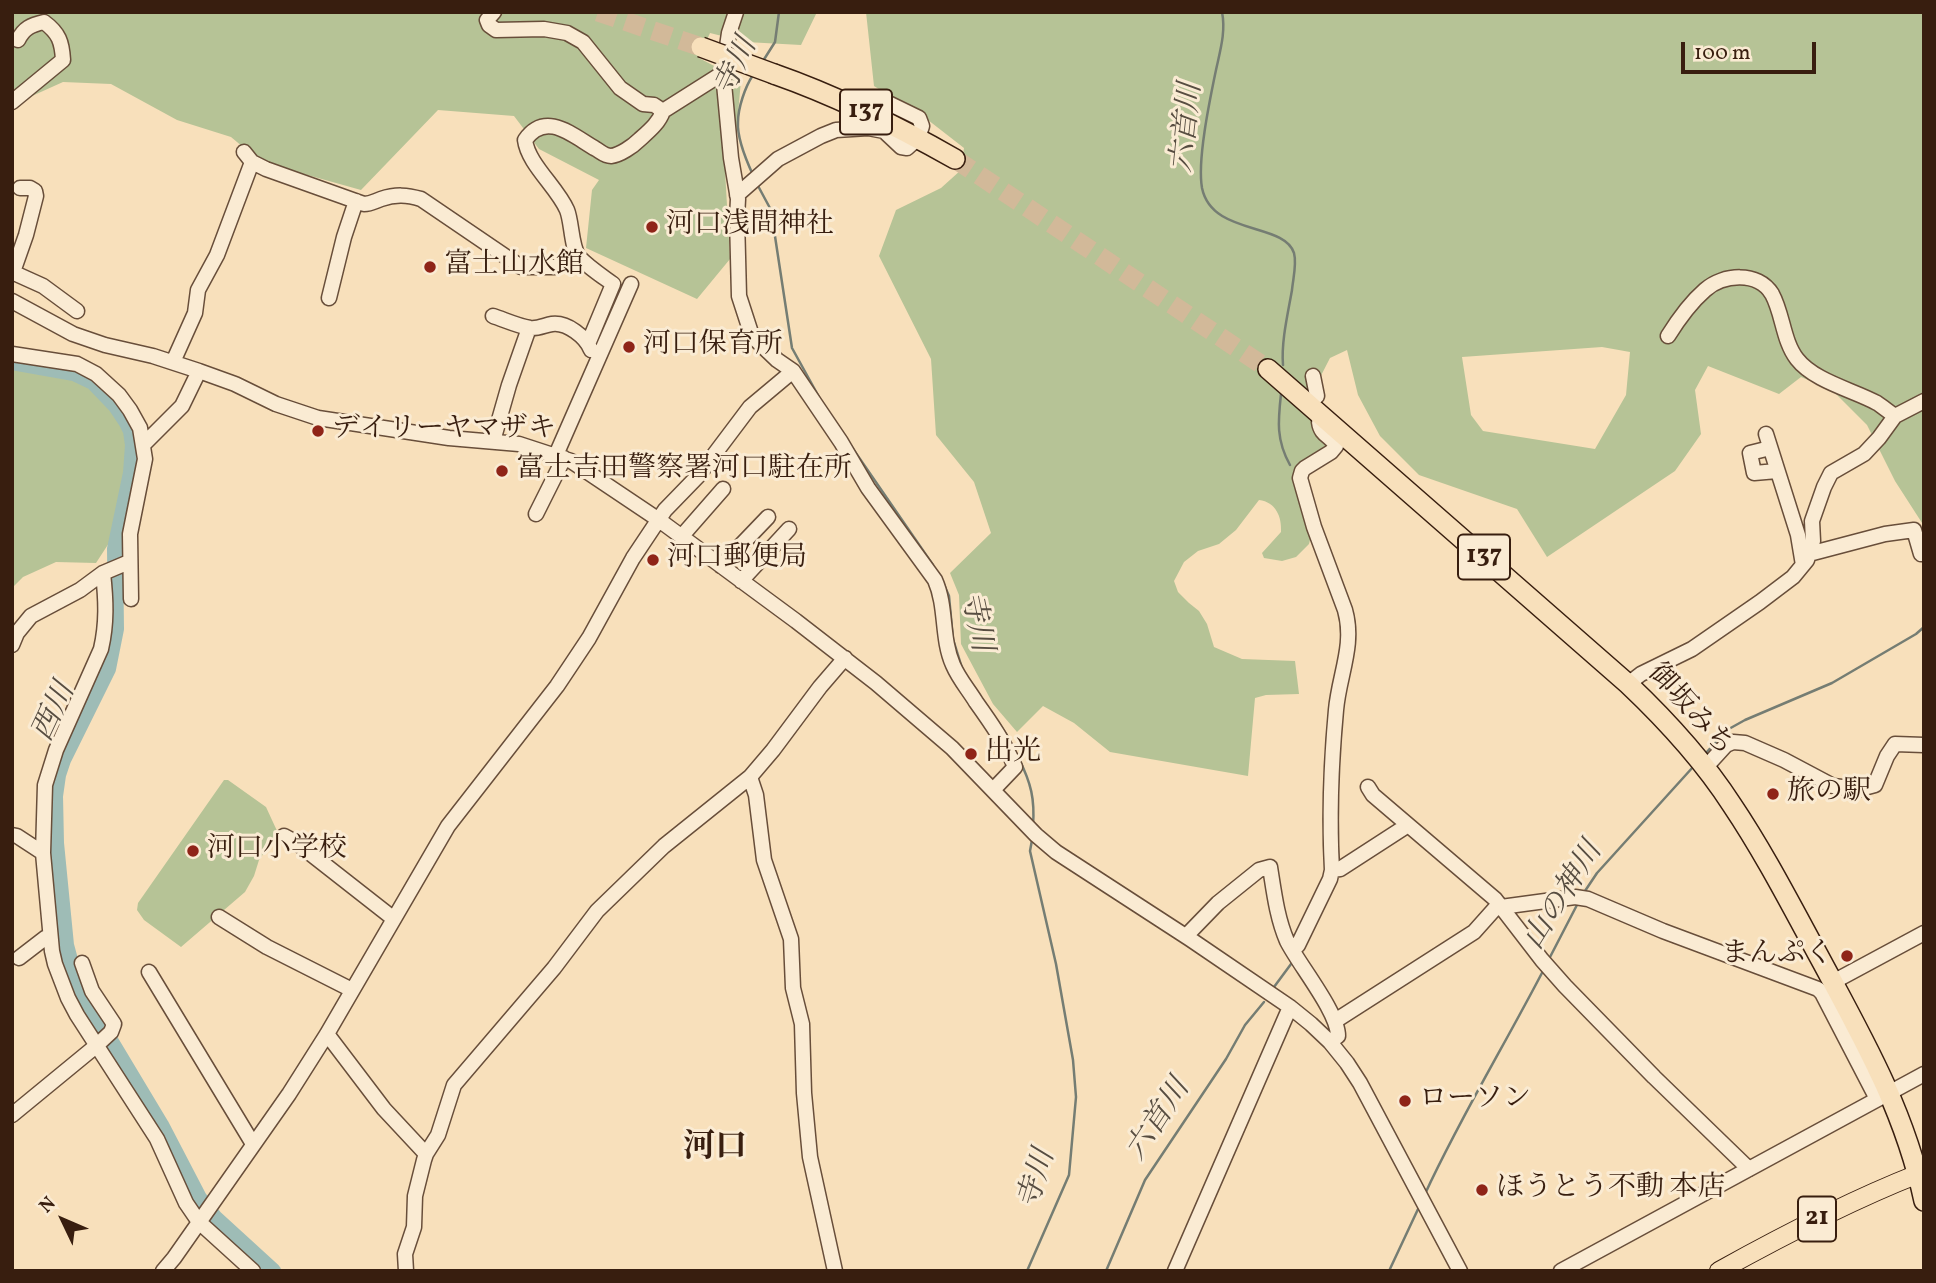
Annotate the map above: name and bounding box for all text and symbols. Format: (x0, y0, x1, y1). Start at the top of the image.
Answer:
scale bar (1684, 28, 1819, 72)
water label: 寺川 (709, 33, 767, 103)
text: 100 m (1694, 39, 1751, 68)
water label: 六首川 (1166, 81, 1212, 175)
road number: 137 (840, 90, 892, 134)
place label: 河口浅間神社 (666, 210, 834, 244)
marker: 河口浅間神社 (644, 219, 660, 235)
place label: 富士山水館 (444, 250, 584, 284)
marker: 富士山水館 (422, 259, 438, 275)
place label: 河口保育所 (643, 330, 783, 364)
marker: 河口保育所 (621, 339, 637, 355)
place label: デイリーヤマザキ (332, 414, 556, 448)
marker: デイリーヤマザキ (310, 423, 326, 439)
place label: 富士吉田警察署河口駐在所 (516, 454, 852, 488)
marker: 富士吉田警察署河口駐在所 (494, 463, 510, 479)
road number: 137 (1458, 534, 1510, 580)
place label: 河口郵便局 (667, 543, 807, 577)
marker: 河口郵便局 (645, 552, 661, 568)
water label: 寺川 (950, 589, 998, 655)
street label: 御坂みち (1639, 658, 1739, 764)
water label: 西川 (27, 678, 85, 748)
place label: 出光 (985, 737, 1041, 771)
marker: 出光 (963, 746, 979, 762)
place label: 旅の駅 (1787, 777, 1871, 811)
marker: 旅の駅 (1765, 786, 1781, 802)
place label: 河口小学校 (207, 834, 347, 868)
water label: 山の神川 (1518, 837, 1612, 957)
marker: 河口小学校 (185, 843, 201, 859)
place label: まんぷく (1721, 939, 1833, 973)
marker: まんぷく (1839, 948, 1855, 964)
water label: 六首川 (1120, 1073, 1200, 1169)
place label: ローソン (1419, 1084, 1531, 1118)
marker: ローソン (1397, 1093, 1413, 1109)
district label: 河口 (683, 1131, 747, 1169)
water label: 寺川 (1013, 1146, 1065, 1214)
place label: ほうとう不動 本店 (1496, 1173, 1726, 1207)
marker: ほうとう不動 本店 (1474, 1182, 1490, 1198)
north arrow (28, 1185, 98, 1255)
text: N (34, 1191, 62, 1219)
road number: 21 (1798, 1196, 1836, 1242)

